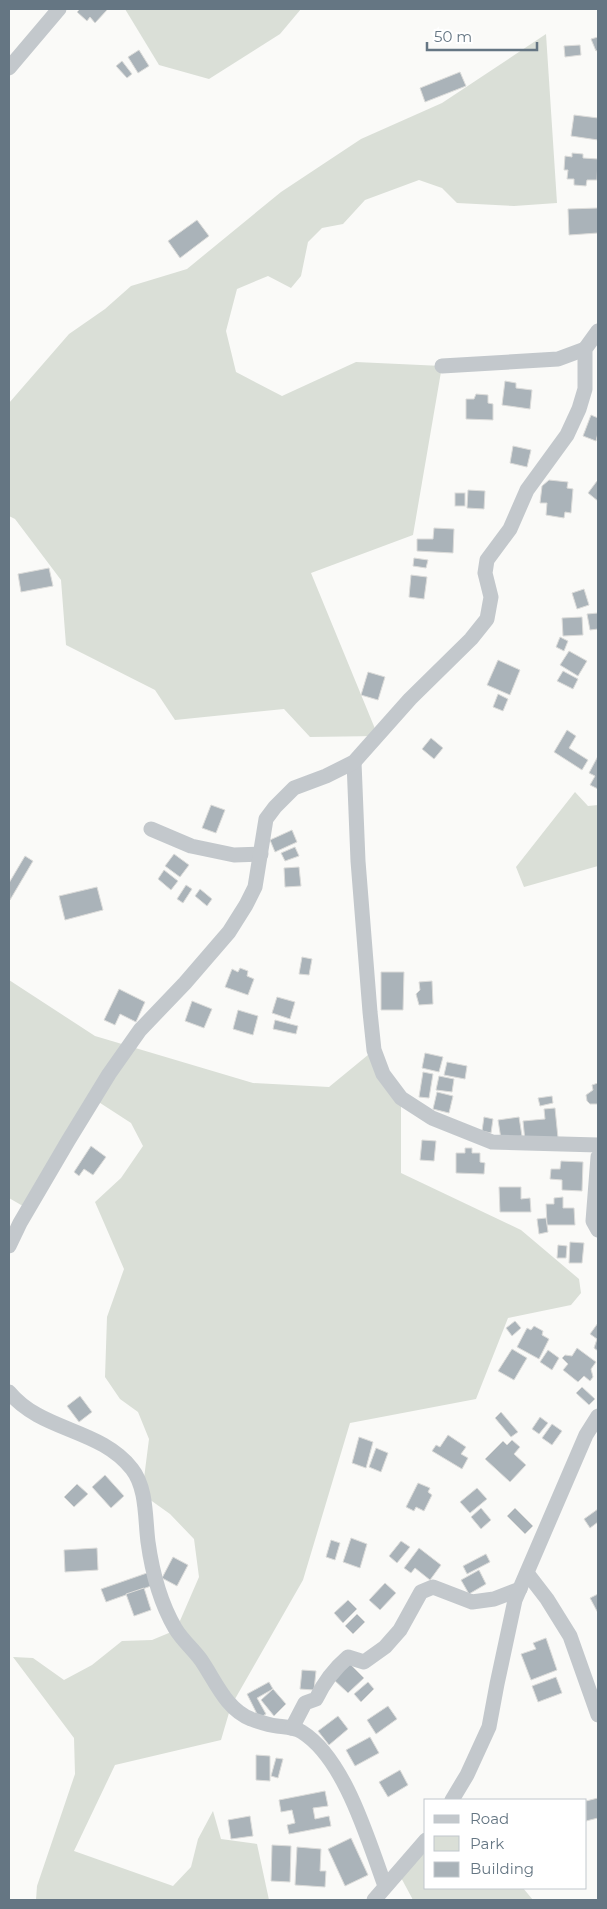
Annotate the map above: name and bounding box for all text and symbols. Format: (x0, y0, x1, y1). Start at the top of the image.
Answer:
scale bar (427, 20, 537, 52)
text: 50 m (434, 27, 472, 46)
legend (424, 1799, 587, 1889)
text: Road (470, 1809, 509, 1828)
text: Park (470, 1834, 504, 1853)
text: Building (470, 1859, 534, 1878)

